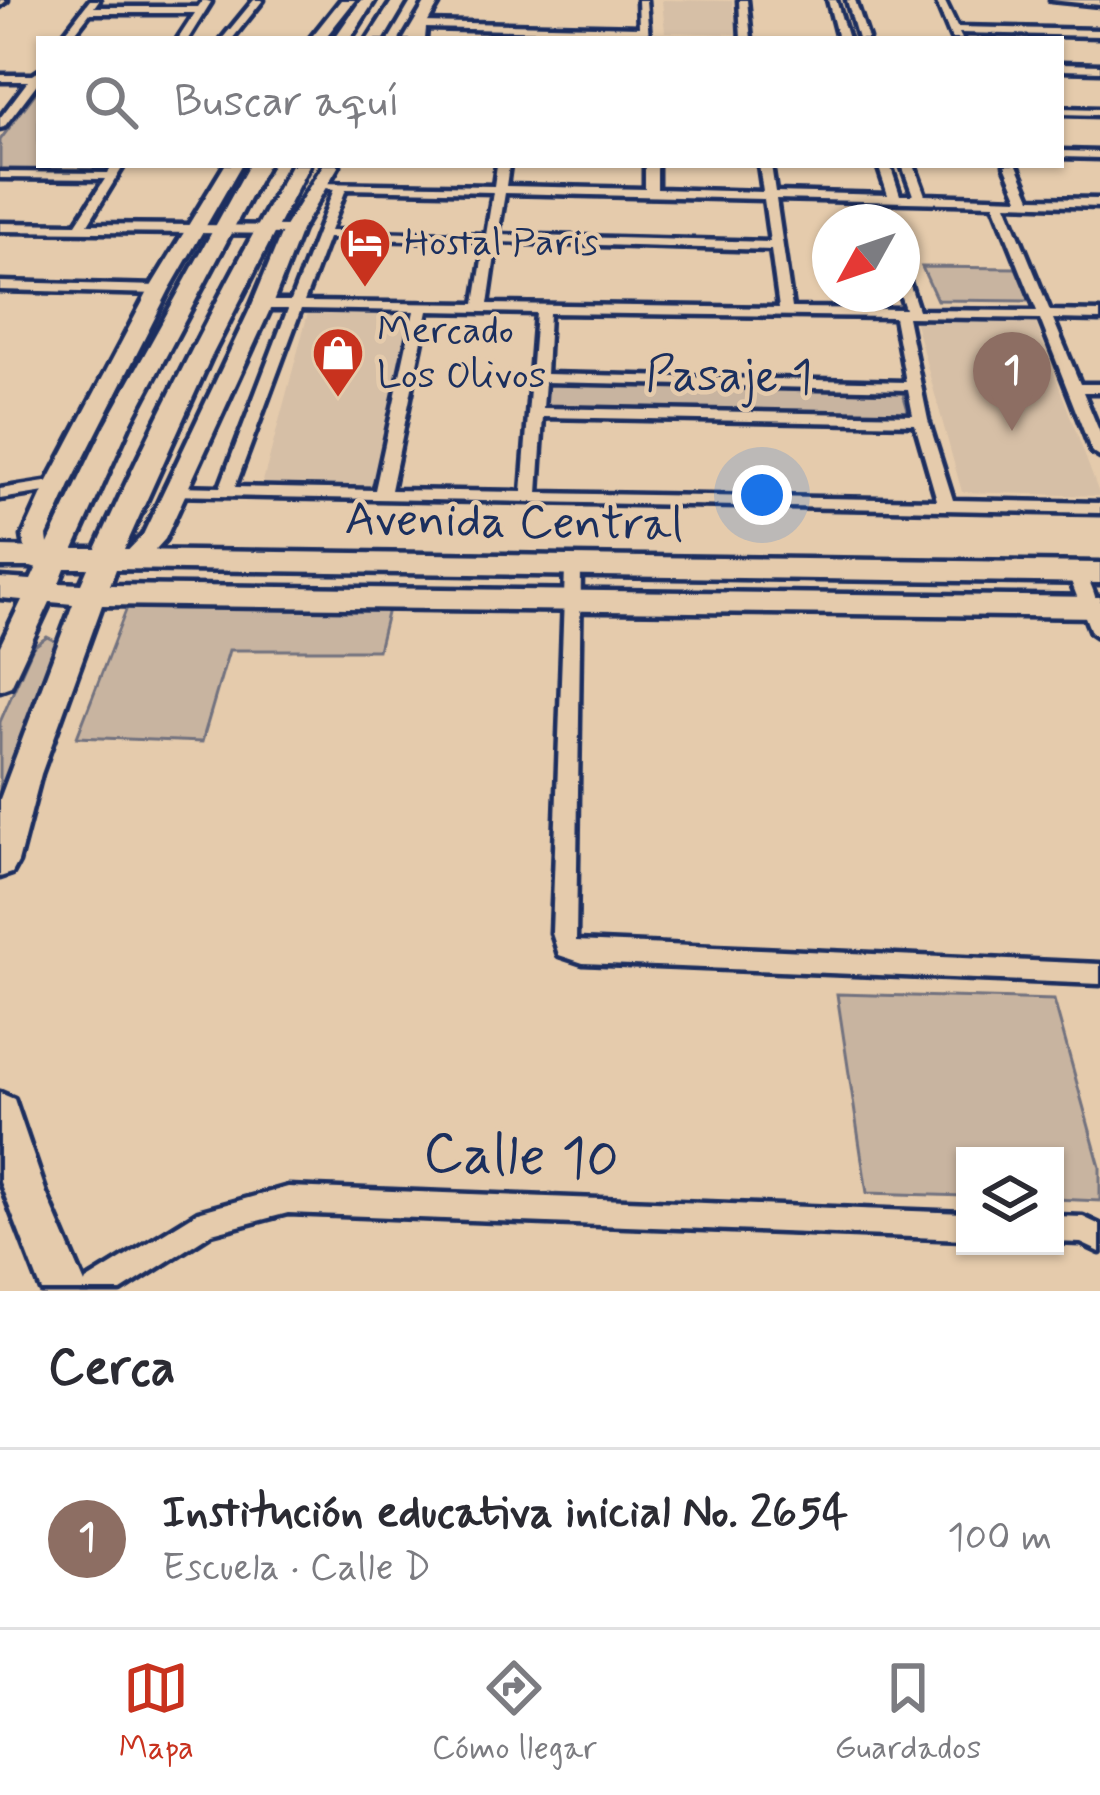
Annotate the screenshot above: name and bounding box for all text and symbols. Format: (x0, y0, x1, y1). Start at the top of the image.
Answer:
search box (36, 36, 1064, 168)
icon: search (78, 69, 144, 135)
text: Buscar aquí (174, 73, 400, 132)
north arrow (812, 204, 920, 312)
hotel icon: Hostal Paris (337, 215, 393, 289)
place label: Hostal Paris (404, 218, 598, 269)
place label: Mercado Los Olivos (377, 306, 546, 402)
shop icon: Mercado Los Olivos (310, 325, 366, 399)
pin: 1 (973, 332, 1051, 431)
street label: Pasaje 1 (645, 344, 813, 410)
your location (732, 465, 792, 525)
street label: Avenida Central (344, 489, 684, 557)
street label: Calle 10 (422, 1117, 620, 1199)
map controls (956, 1147, 1064, 1255)
button: layers (956, 1147, 1064, 1255)
text: Cerca (48, 1336, 176, 1402)
text: Institución educativa inicial No. 2654 (162, 1484, 848, 1543)
text: 1 (78, 1513, 96, 1564)
text: 100 m (947, 1513, 1052, 1564)
text: Escuela · Calle D (162, 1543, 431, 1594)
tab: Mapa (119, 1655, 194, 1771)
tab: Cómo llegar (432, 1655, 597, 1771)
tab: Guardados (834, 1655, 981, 1771)

